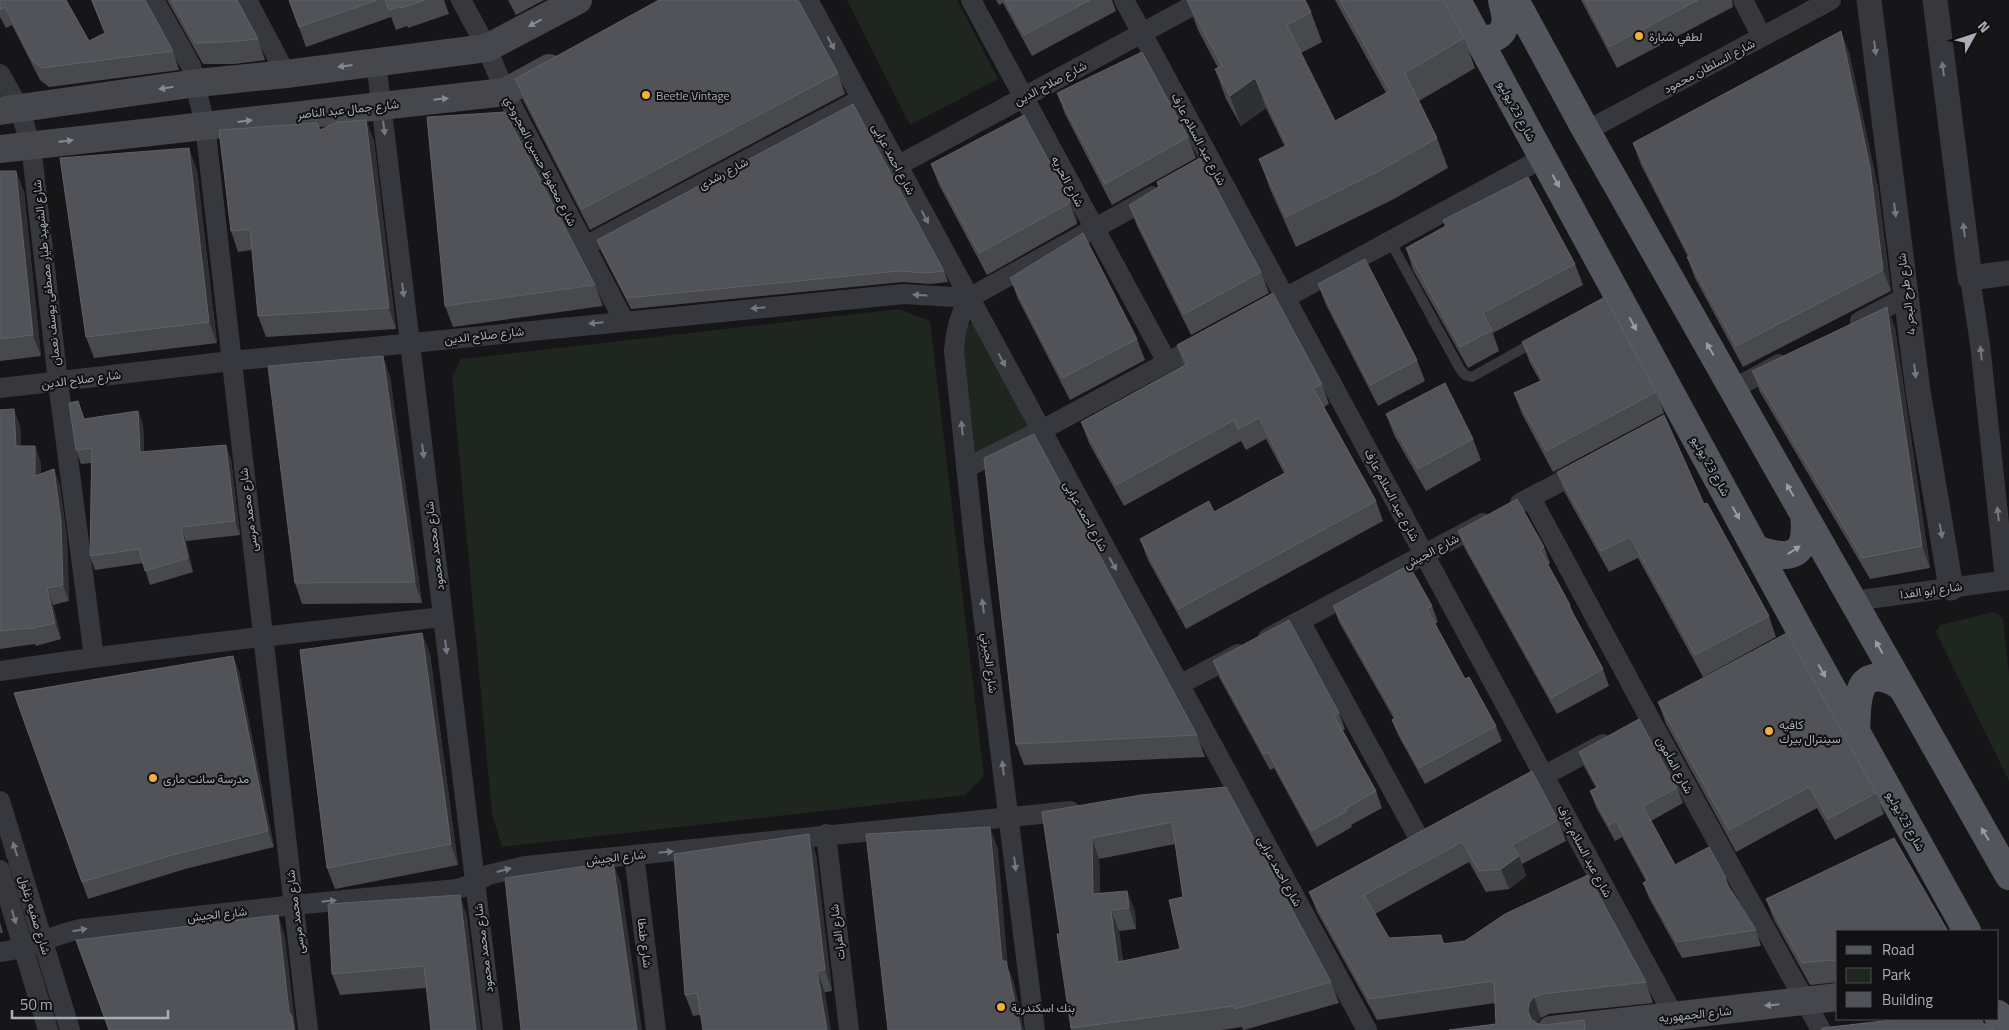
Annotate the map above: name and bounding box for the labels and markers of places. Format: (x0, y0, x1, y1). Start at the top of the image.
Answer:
place label: لطفي شبارة (1649, 27, 1702, 47)
marker: لطفي شبارة (1633, 30, 1645, 42)
place label: Beetle Vintage (656, 86, 730, 105)
marker: Beetle Vintage (640, 89, 652, 101)
place label: كافيه سينترال بيرك (1779, 715, 1841, 748)
marker: كافيه سينترال بيرك (1763, 725, 1775, 737)
place label: مدرسة سانت مارى (163, 769, 249, 788)
marker: مدرسة سانت مارى (147, 772, 159, 784)
place label: بنك اسكندرية (1011, 998, 1075, 1017)
marker: بنك اسكندرية (995, 1001, 1007, 1013)

